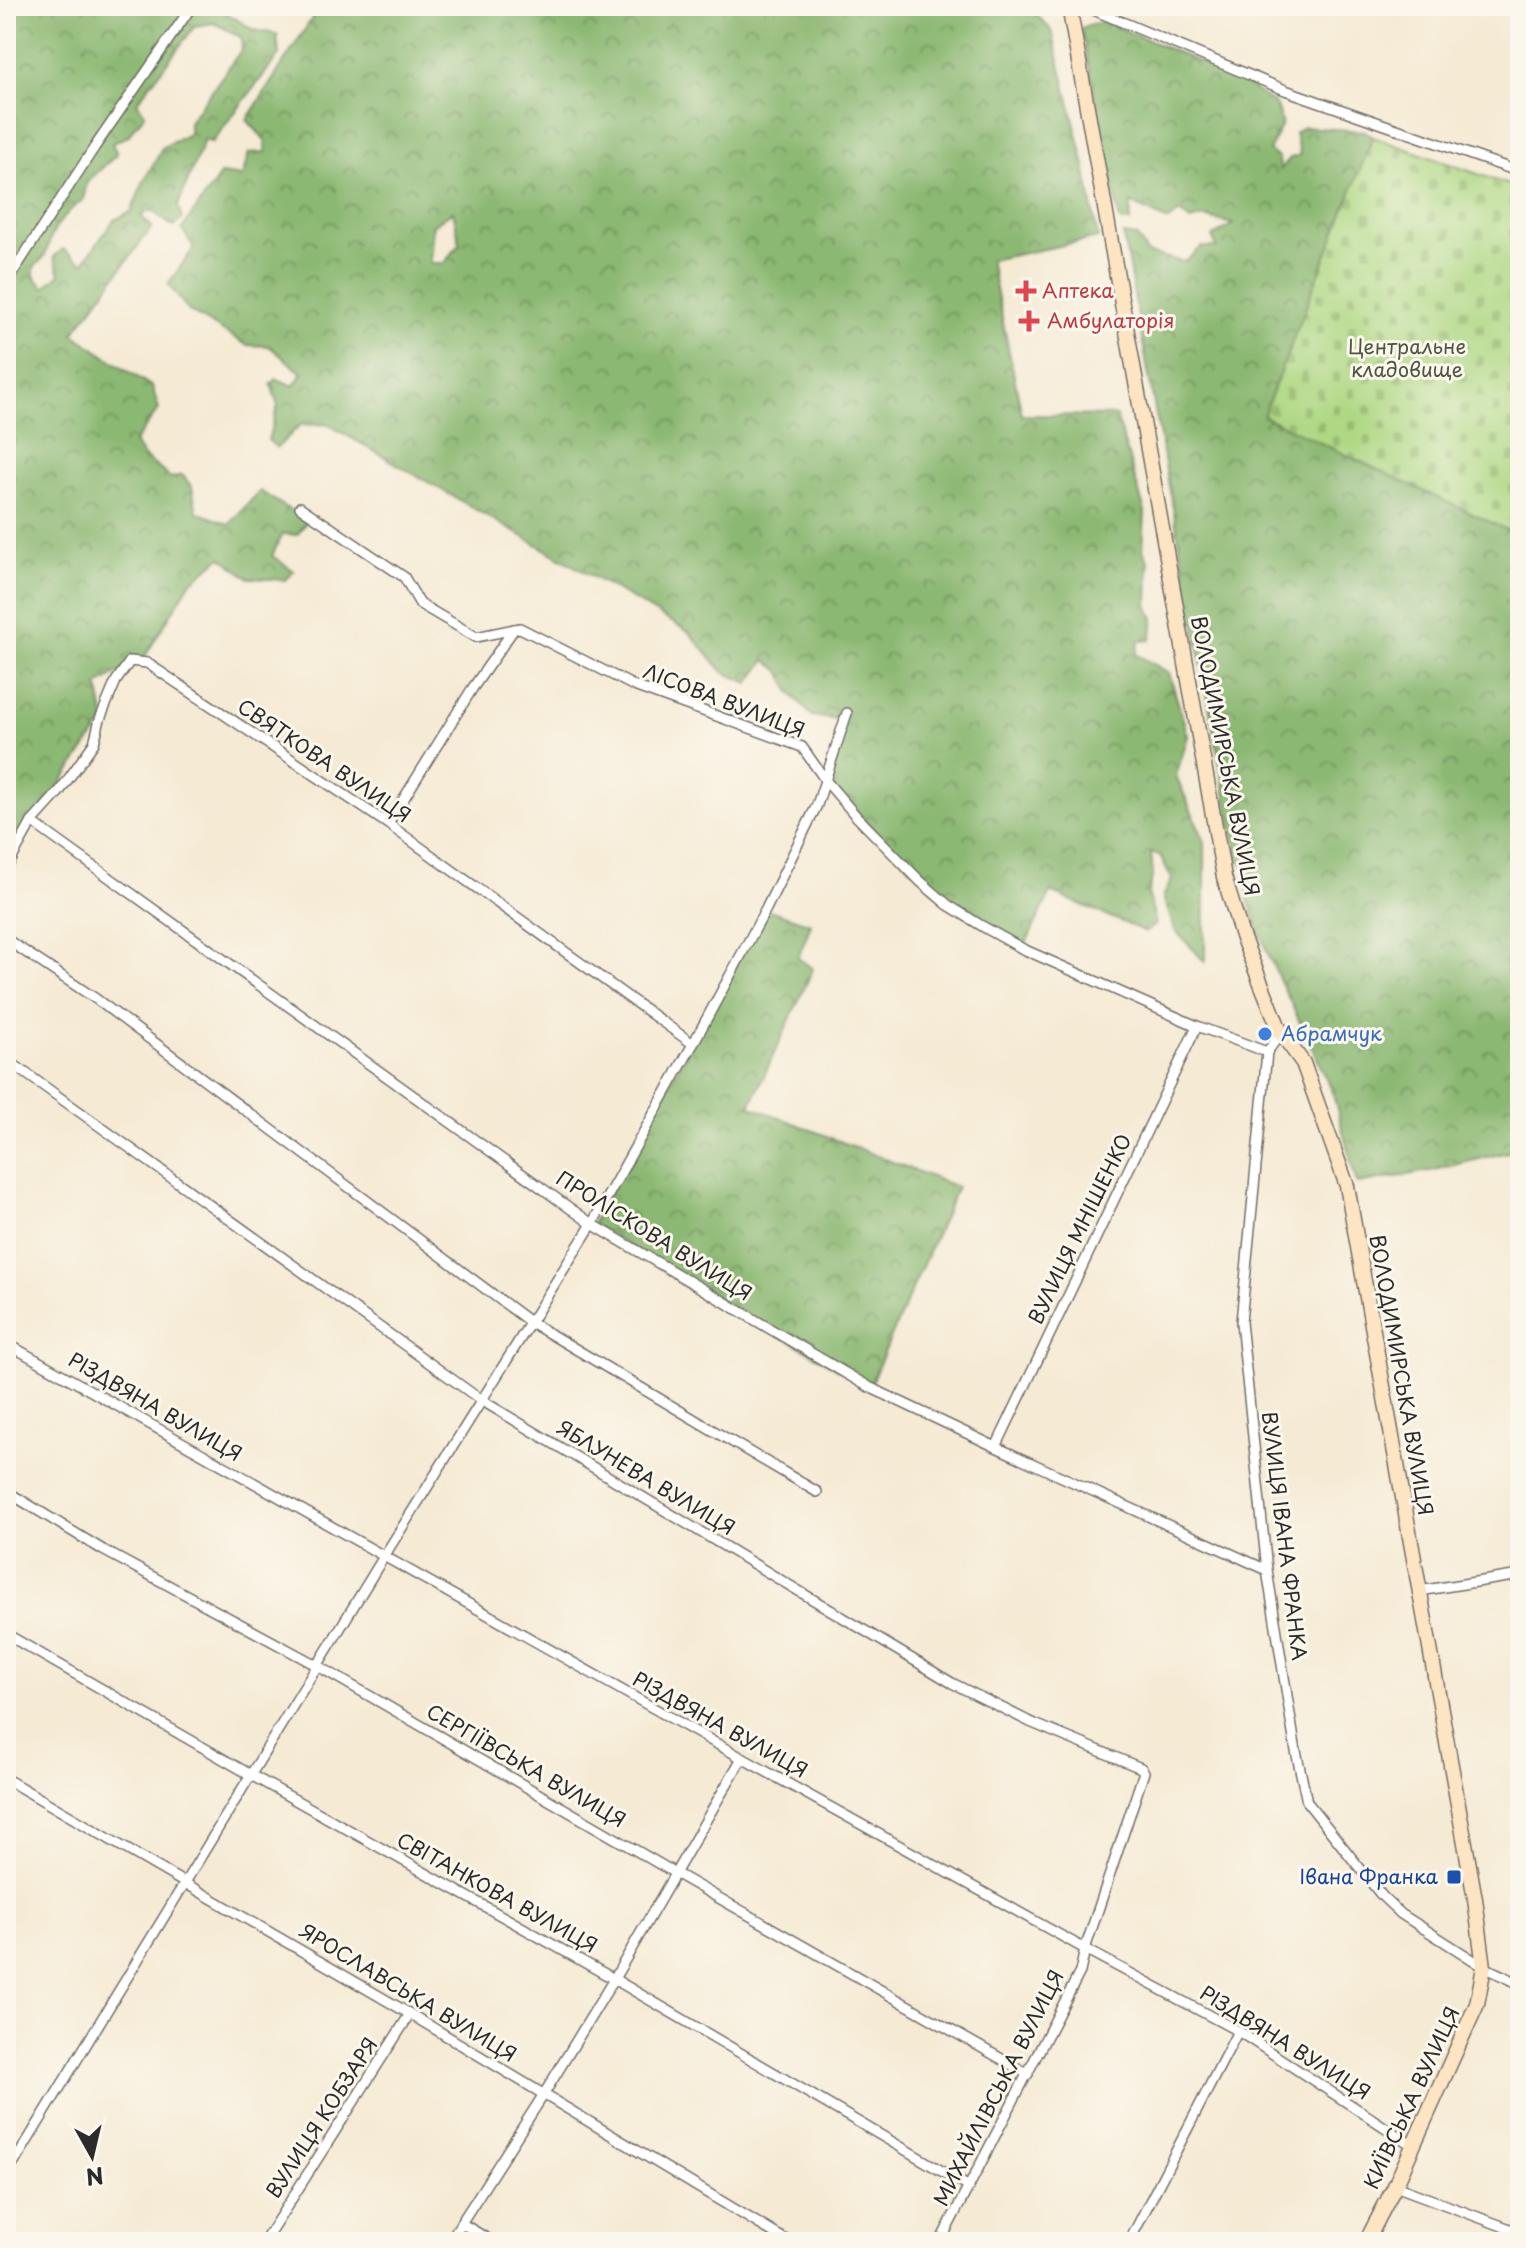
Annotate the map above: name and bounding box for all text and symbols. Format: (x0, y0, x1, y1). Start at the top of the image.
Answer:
place label: Аптека (1042, 275, 1114, 305)
marker: Аптека (1017, 282, 1035, 300)
place label: Амбулаторія (1047, 305, 1174, 335)
marker: Амбулаторія (1018, 310, 1040, 332)
park label: Центральне кладовище (1348, 331, 1466, 384)
street label: ВОЛОДИМИРСЬКА ВУЛИЦЯ (1184, 613, 1268, 898)
street label: ЛІСОВА ВУЛИЦЯ (639, 655, 809, 745)
street label: СВЯТКОВА ВУЛИЦЯ (232, 691, 417, 829)
place label: Абрамчук (1281, 1018, 1382, 1048)
marker: Абрамчук (1256, 1025, 1274, 1043)
street label: ВУЛИЦЯ МНІШЕНКО (1020, 1128, 1138, 1329)
street label: ПРОЛІСКОВА ВУЛИЦЯ (551, 1163, 758, 1308)
street label: ВОЛОДИМИРСЬКА ВУЛИЦЯ (1362, 1232, 1441, 1518)
street label: РІЗДВЯНА ВУЛИЦЯ (63, 1344, 248, 1468)
street label: ВУЛИЦЯ ІВАНА ФРАНКА (1255, 1410, 1315, 1662)
street label: ЯБЛУНЕВА ВУЛИЦЯ (552, 1412, 741, 1542)
street label: РІЗДВЯНА ВУЛИЦЯ (627, 1663, 813, 1785)
street label: СЕРГІЇВСЬКА ВУЛИЦЯ (421, 1696, 632, 1835)
street label: СВІТАНКОВА ВУЛИЦЯ (392, 1824, 603, 1960)
place label: Івана Франка (1299, 1861, 1439, 1891)
marker: Івана Франка (1445, 1868, 1463, 1886)
street label: ЯРОСЛАВСЬКА ВУЛИЦЯ (294, 1915, 523, 2069)
street label: МИХАЙЛІВСЬКА ВУЛИЦЯ (925, 1964, 1071, 2211)
street label: РІЗДВЯНА ВУЛИЦЯ (1194, 1977, 1377, 2107)
street label: КИЇВСЬКА ВУЛИЦЯ (1356, 2001, 1467, 2194)
street label: ВУЛИЦЯ КОБЗАРЯ (258, 2031, 384, 2204)
north arrow (52, 2116, 132, 2196)
text: N (84, 2160, 106, 2195)

